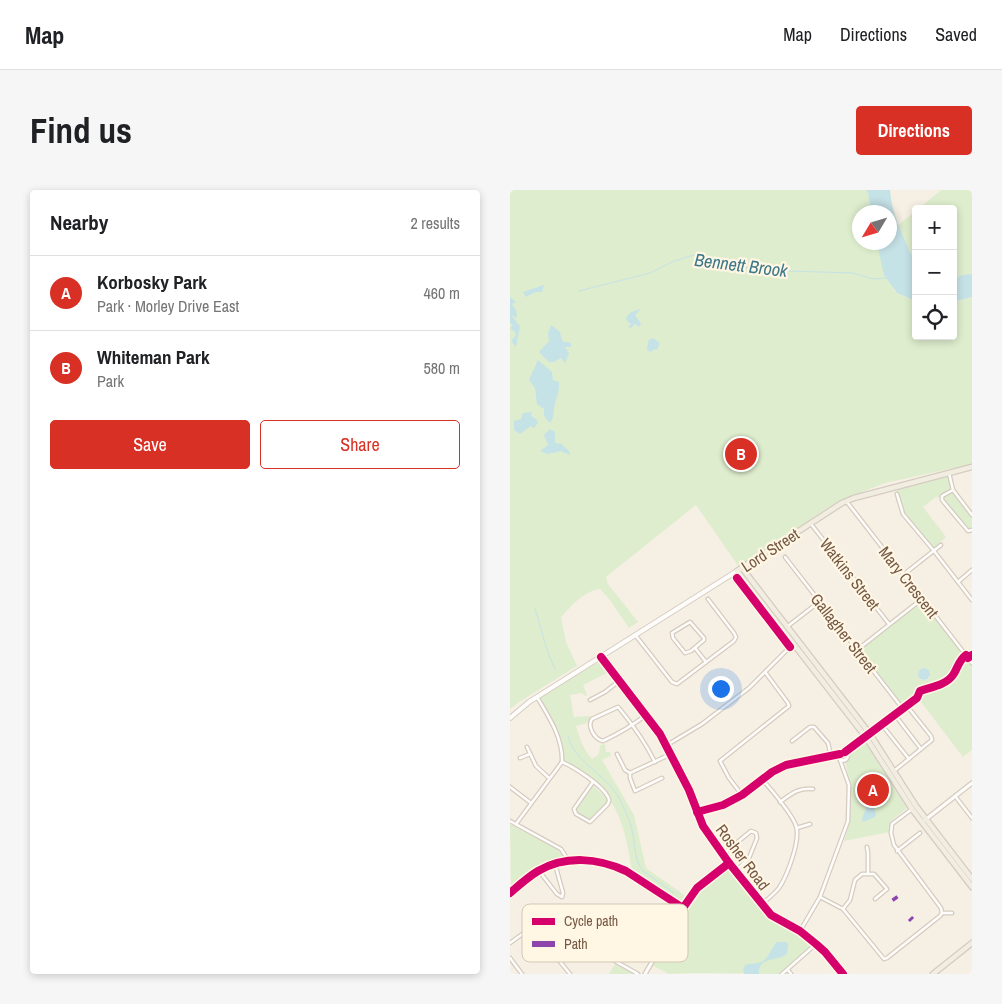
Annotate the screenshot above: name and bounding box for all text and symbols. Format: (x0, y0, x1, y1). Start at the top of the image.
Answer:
text: Map (25, 19, 64, 51)
text: Map (783, 22, 812, 47)
text: Directions (840, 22, 907, 47)
text: Saved (935, 22, 977, 47)
button: Directions (856, 106, 972, 155)
text: Find us (30, 107, 132, 154)
north arrow (852, 205, 897, 250)
map controls (912, 205, 957, 340)
button: + (912, 205, 957, 250)
text: Nearby (50, 208, 108, 237)
text: 2 results (410, 212, 460, 234)
water label: Bennett Brook (693, 247, 790, 283)
button: − (912, 250, 957, 295)
text: Korbosky Park (97, 269, 207, 295)
text: A (61, 282, 71, 304)
text: 460 m (424, 282, 460, 304)
text: Park · Morley Drive East (97, 295, 239, 317)
button: locate (912, 295, 957, 340)
text: Whiteman Park (97, 344, 210, 370)
text: B (61, 357, 71, 379)
text: 580 m (424, 357, 460, 379)
text: Park (97, 370, 124, 392)
button: Save (50, 420, 250, 469)
button: Share (260, 420, 460, 469)
pin: B (725, 435, 757, 473)
street label: Lord Street (737, 523, 804, 577)
street label: Watkins Street (815, 534, 885, 615)
street label: Mary Crescent (874, 542, 944, 623)
street label: Gallagher Street (806, 589, 882, 678)
your location (708, 676, 734, 702)
pin: A (857, 771, 889, 809)
street label: Rosher Road (711, 820, 775, 894)
legend (522, 904, 688, 962)
text: Cycle path (564, 912, 618, 930)
text: Path (564, 935, 588, 953)

